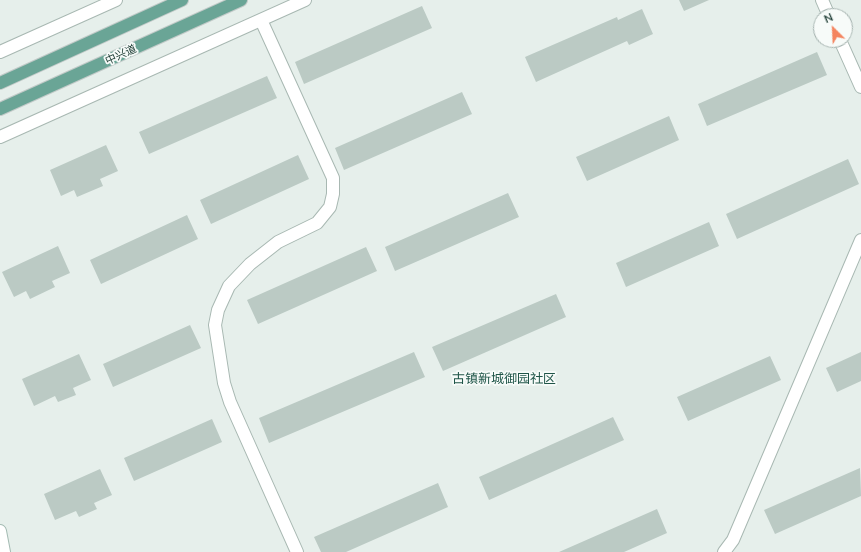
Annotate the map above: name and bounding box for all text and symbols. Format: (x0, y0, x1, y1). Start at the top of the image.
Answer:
north arrow (813, 8, 853, 48)
text: N (822, 10, 835, 26)
street label: 中兴道 (103, 42, 139, 68)
district label: 古镇新城御园社区 (452, 371, 556, 387)

